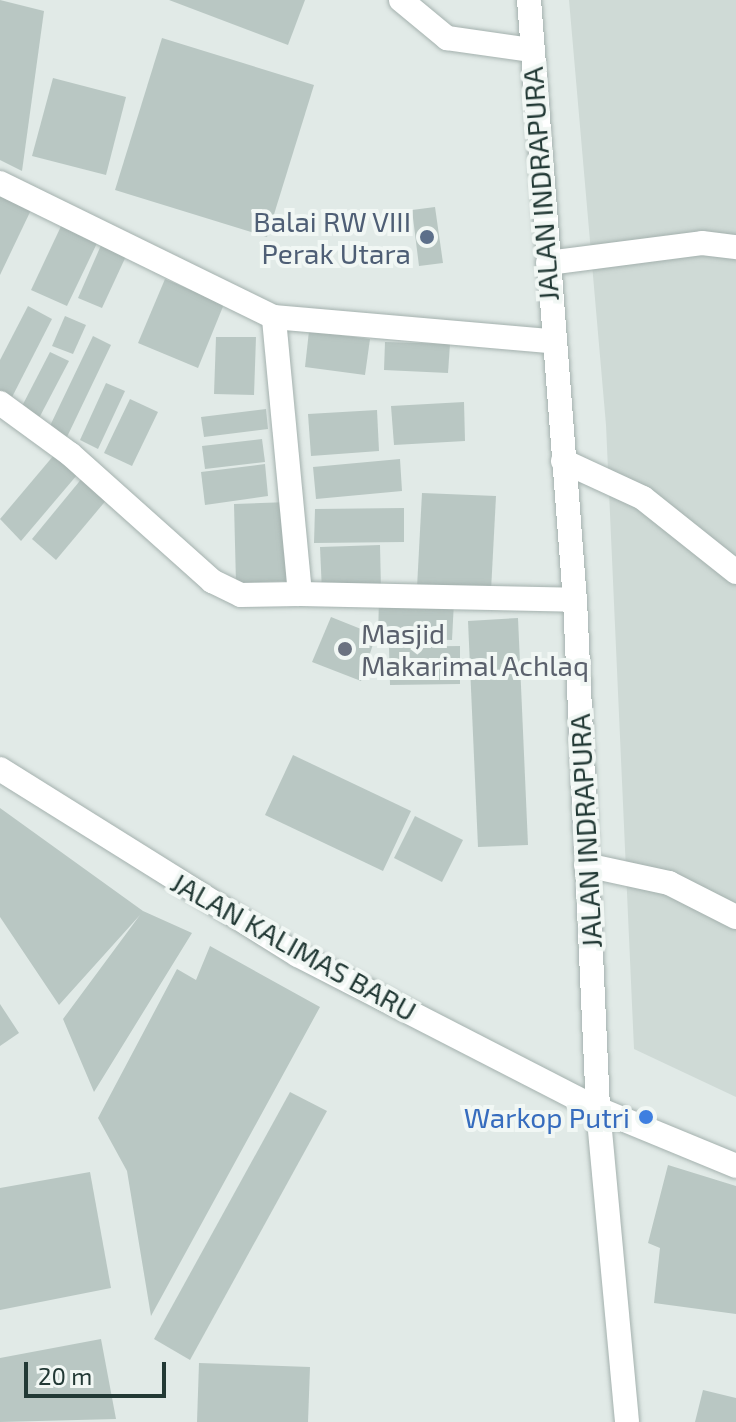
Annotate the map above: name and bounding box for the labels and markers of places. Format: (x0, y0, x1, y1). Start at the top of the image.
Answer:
place label: Balai RW VIII Perak Utara (252, 204, 411, 270)
marker: Balai RW VIII Perak Utara (418, 228, 436, 246)
place label: Masjid Makarimal Achlaq (361, 616, 590, 682)
marker: Masjid Makarimal Achlaq (336, 640, 354, 658)
place label: Warkop Putri (464, 1100, 630, 1134)
marker: Warkop Putri (637, 1108, 655, 1126)

